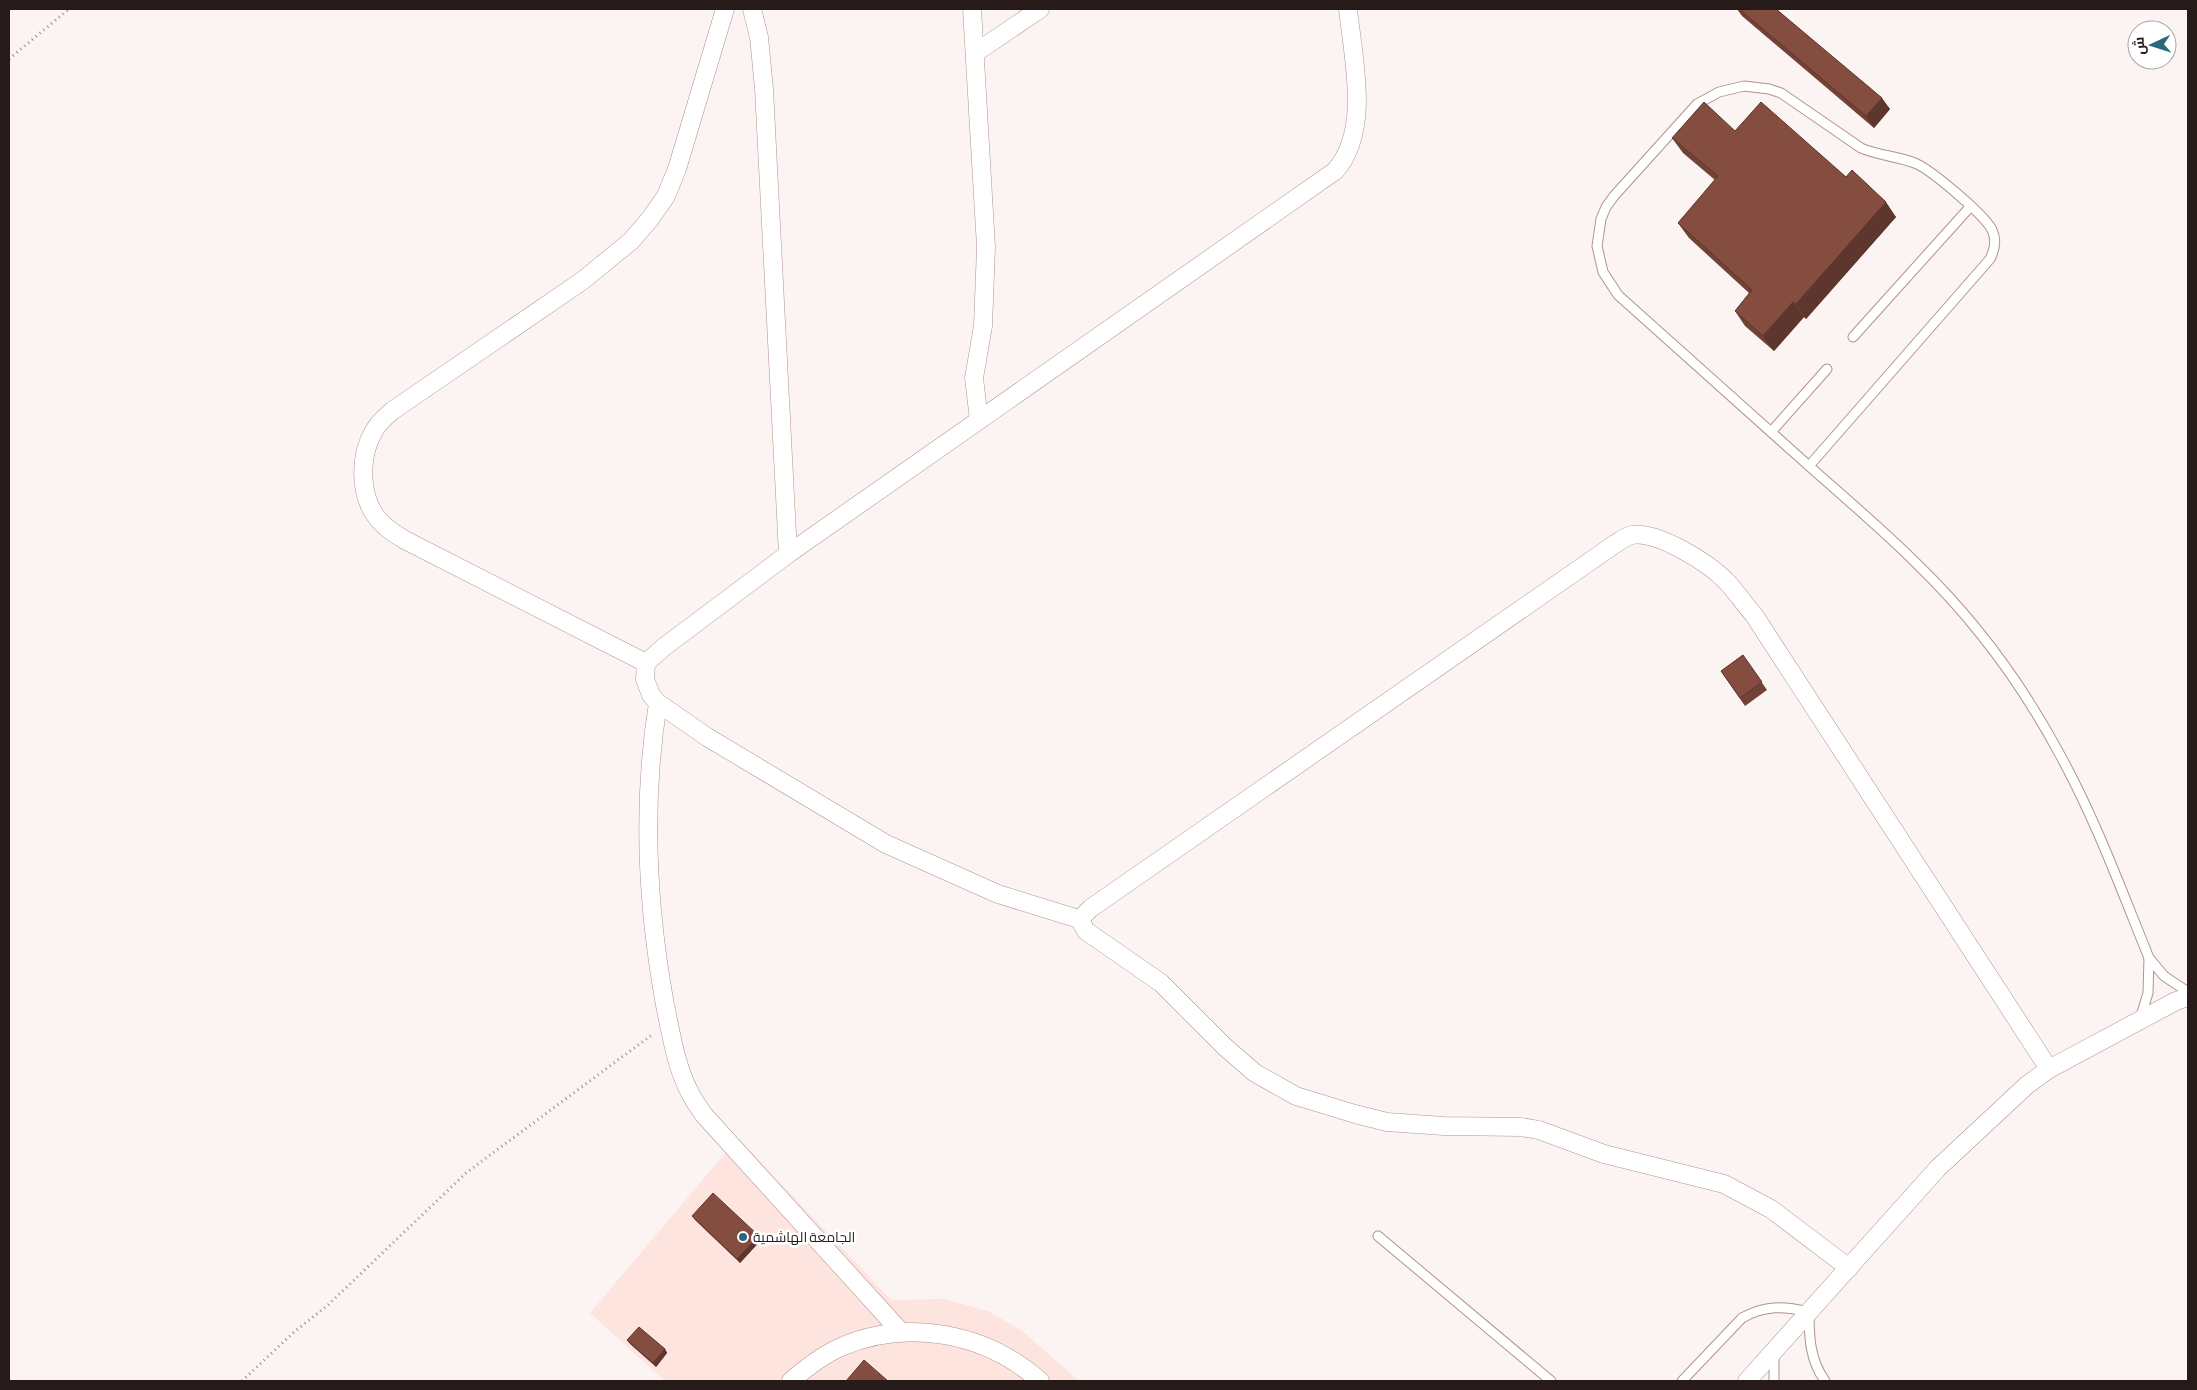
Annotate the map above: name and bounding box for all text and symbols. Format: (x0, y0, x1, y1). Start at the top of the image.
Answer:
north arrow (2127, 20, 2177, 70)
text: ش (2130, 36, 2149, 55)
place label: الجامعة الهاشمية (753, 1229, 855, 1245)
marker: الجامعة الهاشمية (737, 1231, 749, 1243)

